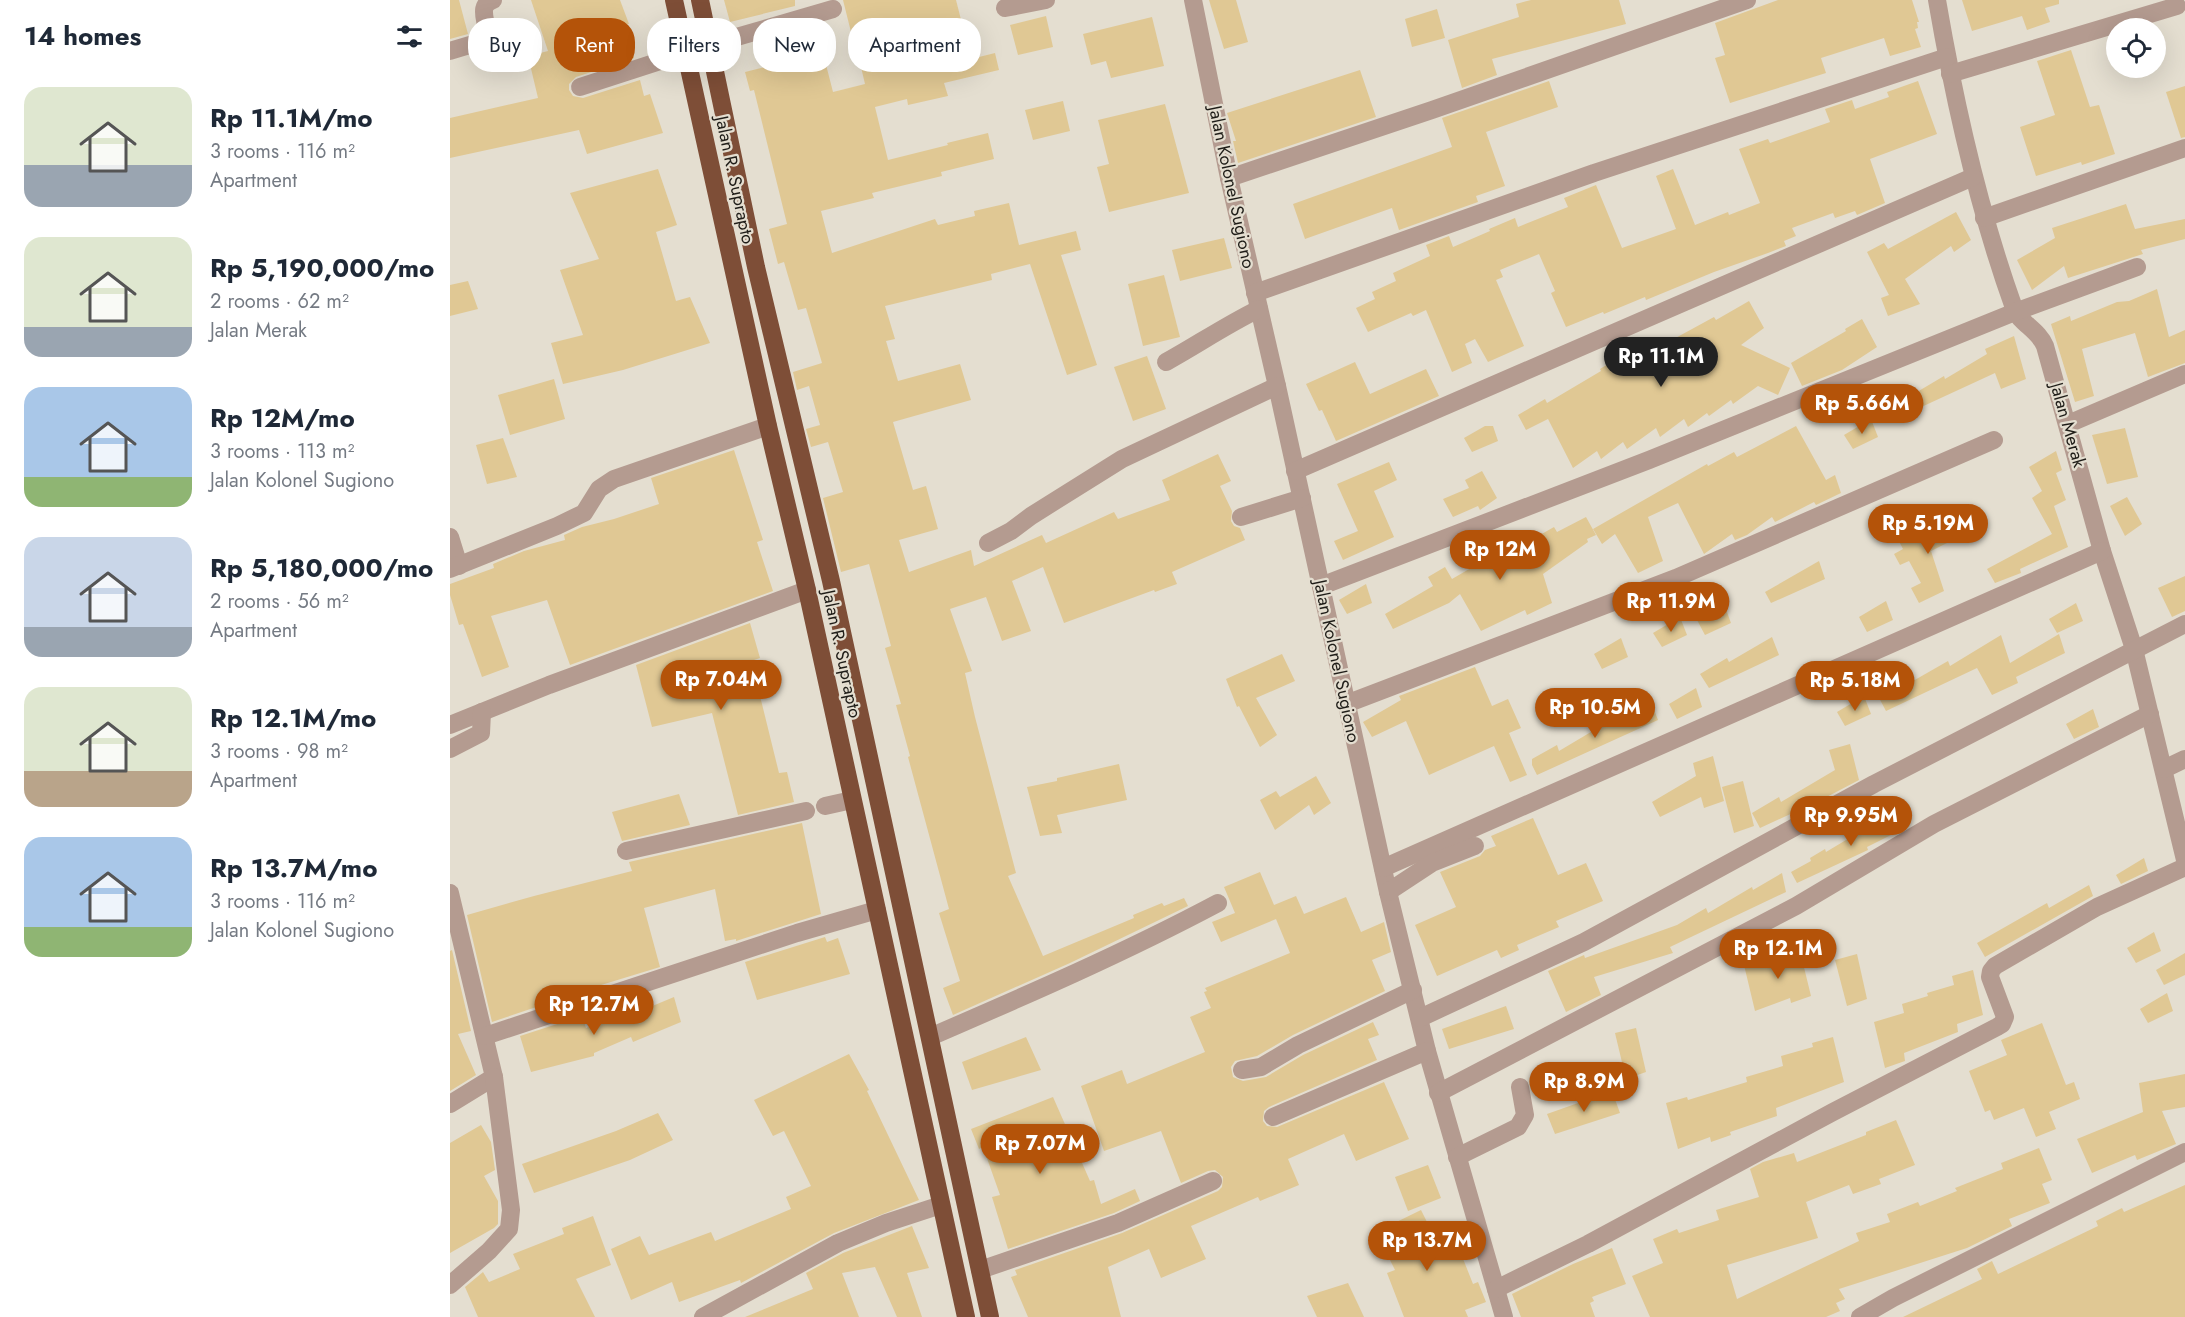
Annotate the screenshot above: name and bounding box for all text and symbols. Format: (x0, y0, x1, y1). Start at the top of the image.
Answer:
text: 14 homes (24, 17, 141, 55)
chip: Buy (468, 18, 542, 72)
chip: Rent (554, 18, 635, 72)
chip: Filters (647, 18, 741, 72)
chip: New (753, 18, 836, 72)
chip: Apartment (848, 18, 981, 72)
map controls (2106, 18, 2166, 78)
button: locate (2106, 18, 2166, 78)
icon: filters (393, 20, 426, 53)
text: Rp 11.1M/mo (210, 99, 373, 137)
street label: Jalan Kolonel Sugiono (1202, 101, 1262, 271)
icon: home (72, 111, 144, 183)
street label: Jalan R. Suprapto (708, 112, 761, 247)
text: 3 rooms · 116 m² (210, 137, 355, 166)
text: Apartment (210, 166, 297, 195)
text: Rp 5,190,000/mo (210, 249, 434, 287)
icon: home (72, 261, 144, 333)
text: 2 rooms · 62 m² (210, 287, 349, 316)
text: Jalan Merak (210, 316, 307, 345)
pin: Rp 11.1M (1599, 337, 1723, 388)
text: Rp 11.1M (1618, 342, 1704, 371)
street label: Jalan Merak (2043, 378, 2093, 471)
pin: Rp 5.66M (1800, 384, 1924, 435)
text: Rp 5.66M (1814, 389, 1910, 418)
text: Rp 12M/mo (210, 399, 355, 437)
icon: home (72, 411, 144, 483)
text: 3 rooms · 113 m² (210, 437, 354, 466)
text: Jalan Kolonel Sugiono (210, 466, 394, 495)
pin: Rp 5.19M (1866, 504, 1990, 555)
text: Rp 5.19M (1882, 509, 1974, 538)
pin: Rp 12M (1451, 530, 1549, 581)
text: Rp 12M (1464, 535, 1536, 564)
text: Rp 5,180,000/mo (210, 549, 433, 587)
icon: home (72, 561, 144, 633)
street label: Jalan Kolonel Sugiono (1307, 575, 1367, 745)
pin: Rp 11.9M (1609, 582, 1733, 633)
street label: Jalan R. Suprapto (815, 586, 868, 721)
text: 2 rooms · 56 m² (210, 587, 349, 616)
text: Rp 11.9M (1626, 587, 1716, 616)
text: Apartment (210, 616, 297, 645)
pin: Rp 7.04M (659, 660, 783, 711)
pin: Rp 5.18M (1793, 661, 1917, 712)
text: Rp 7.04M (675, 665, 767, 694)
text: Rp 5.18M (1809, 666, 1901, 695)
pin: Rp 10.5M (1533, 688, 1657, 739)
text: Rp 10.5M (1549, 693, 1641, 722)
text: Rp 12.1M/mo (210, 699, 376, 737)
icon: home (72, 711, 144, 783)
text: 3 rooms · 98 m² (210, 737, 348, 766)
text: Apartment (210, 766, 297, 795)
pin: Rp 9.95M (1789, 796, 1913, 847)
text: Rp 9.95M (1804, 801, 1898, 830)
text: Rp 13.7M/mo (210, 849, 378, 887)
icon: home (72, 861, 144, 933)
text: 3 rooms · 116 m² (210, 887, 355, 916)
text: Jalan Kolonel Sugiono (210, 916, 394, 945)
pin: Rp 12.1M (1716, 929, 1840, 980)
text: Rp 12.1M (1733, 934, 1823, 963)
pin: Rp 12.7M (532, 985, 656, 1036)
text: Rp 12.7M (549, 990, 639, 1019)
pin: Rp 8.9M (1529, 1062, 1639, 1113)
text: Rp 8.9M (1543, 1067, 1625, 1096)
pin: Rp 7.07M (978, 1124, 1102, 1175)
text: Rp 7.07M (995, 1129, 1085, 1158)
pin: Rp 13.7M (1365, 1221, 1489, 1272)
text: Rp 13.7M (1382, 1226, 1472, 1255)

